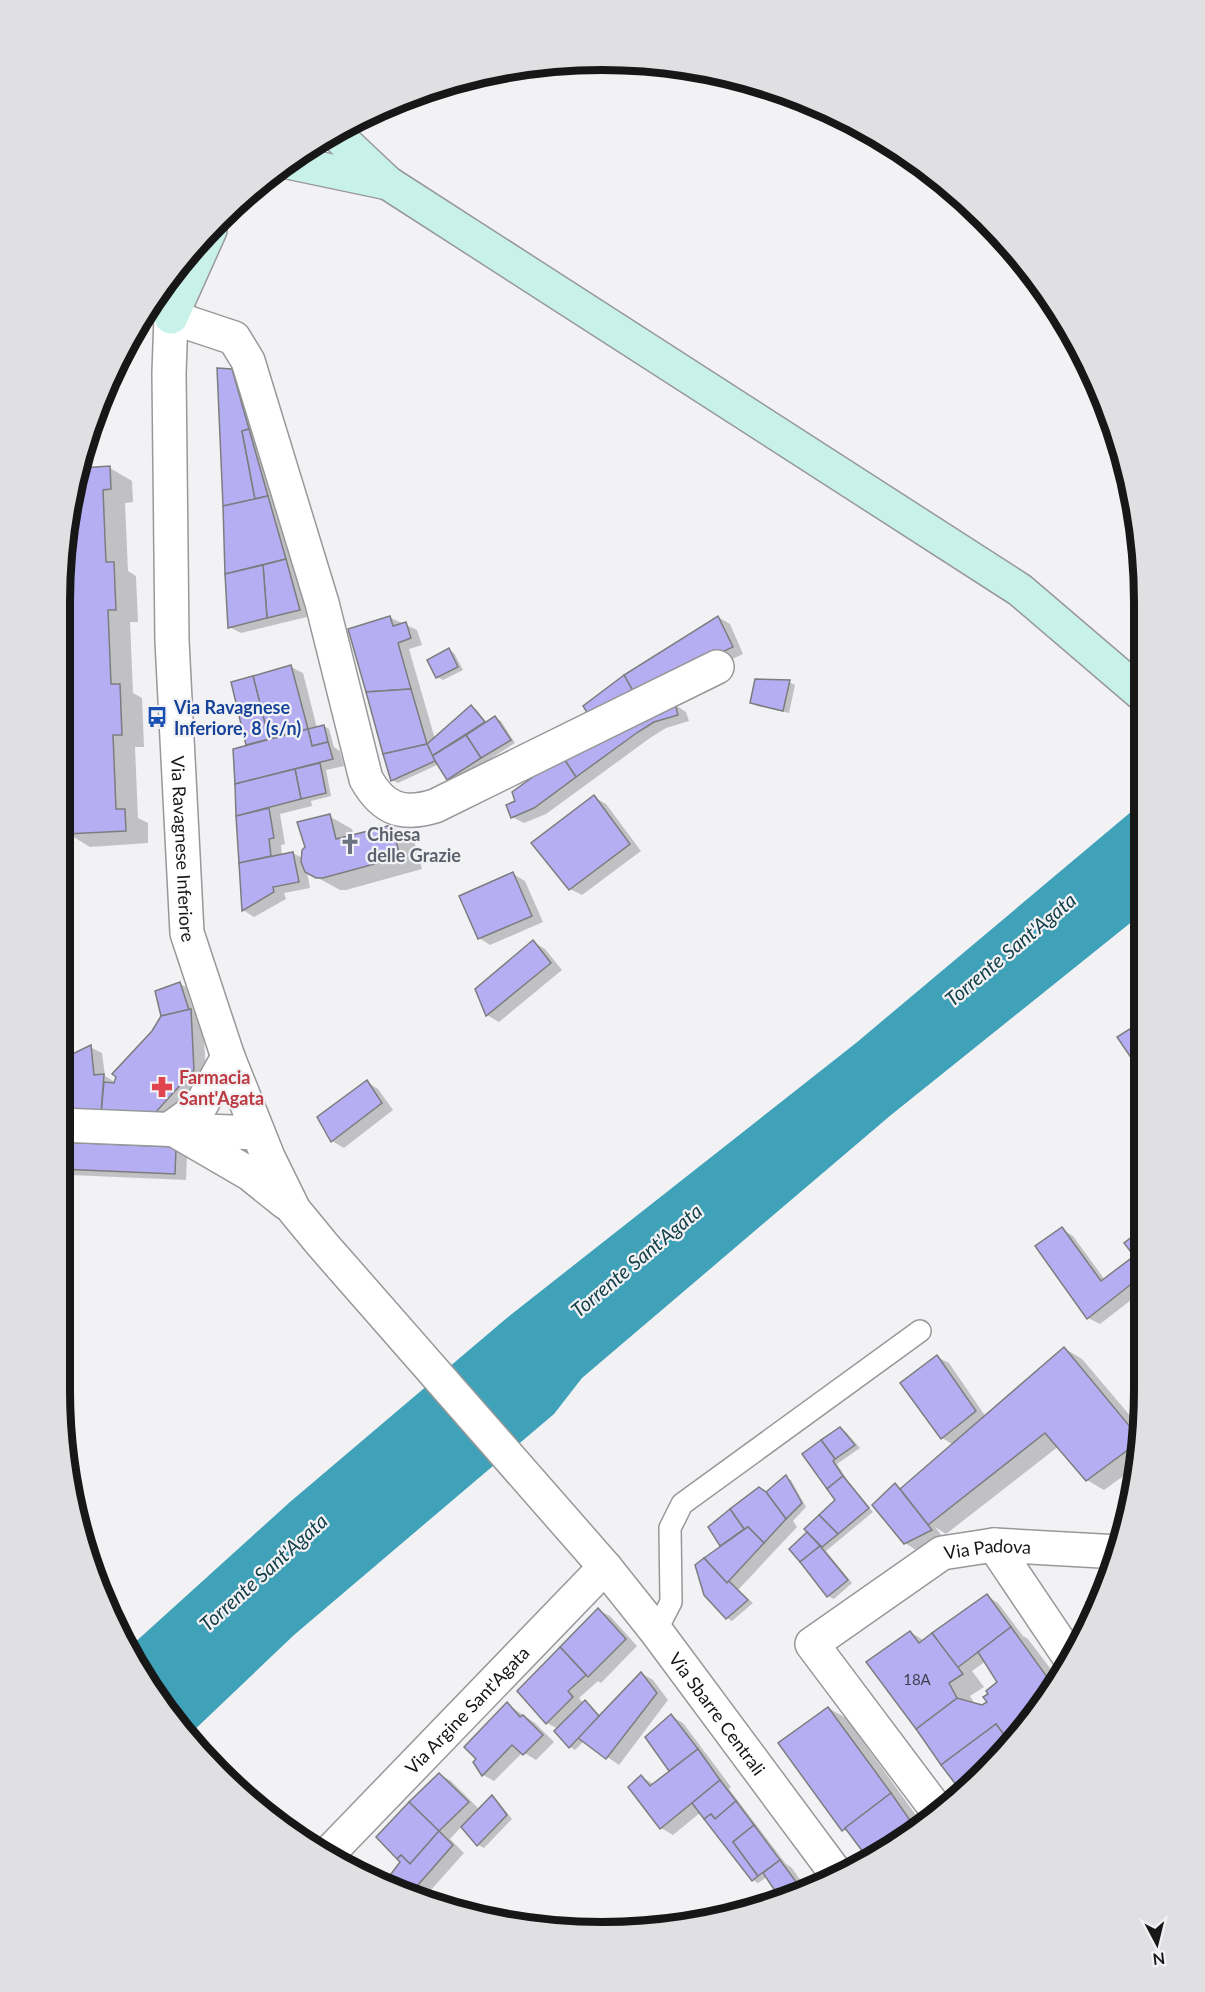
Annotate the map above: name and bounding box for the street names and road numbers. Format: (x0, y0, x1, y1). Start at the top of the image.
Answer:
street label: Via Ravagnese Inferiore (167, 755, 200, 945)
street label: Via Padova (942, 1534, 1032, 1564)
street label: Via Argine Sant'Agata (400, 1642, 534, 1779)
street label: Via Sbarre Centrali (665, 1648, 770, 1779)

